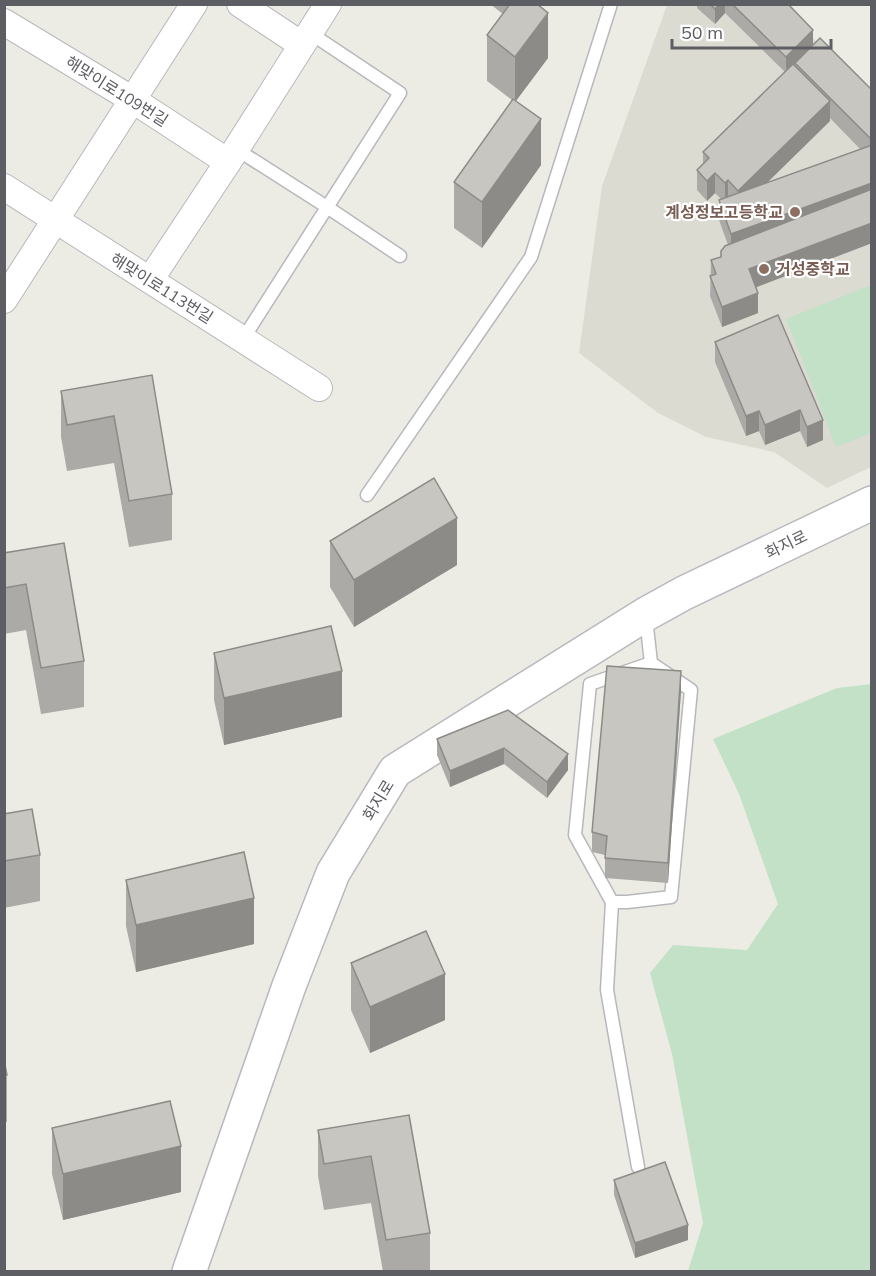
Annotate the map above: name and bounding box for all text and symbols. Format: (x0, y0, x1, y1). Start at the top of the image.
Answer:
scale bar (672, 12, 831, 50)
text: 50 m (681, 21, 723, 44)
street label: 해맞이로109번길 (62, 51, 172, 131)
place label: 계성정보고등학교 (665, 202, 783, 222)
marker: 계성정보고등학교 (788, 205, 802, 219)
street label: 해맞이로113번길 (107, 248, 217, 328)
place label: 거성중학교 (776, 259, 850, 279)
marker: 거성중학교 (757, 262, 771, 276)
street label: 화지로 (762, 525, 810, 563)
street label: 화지로 (358, 776, 398, 824)

